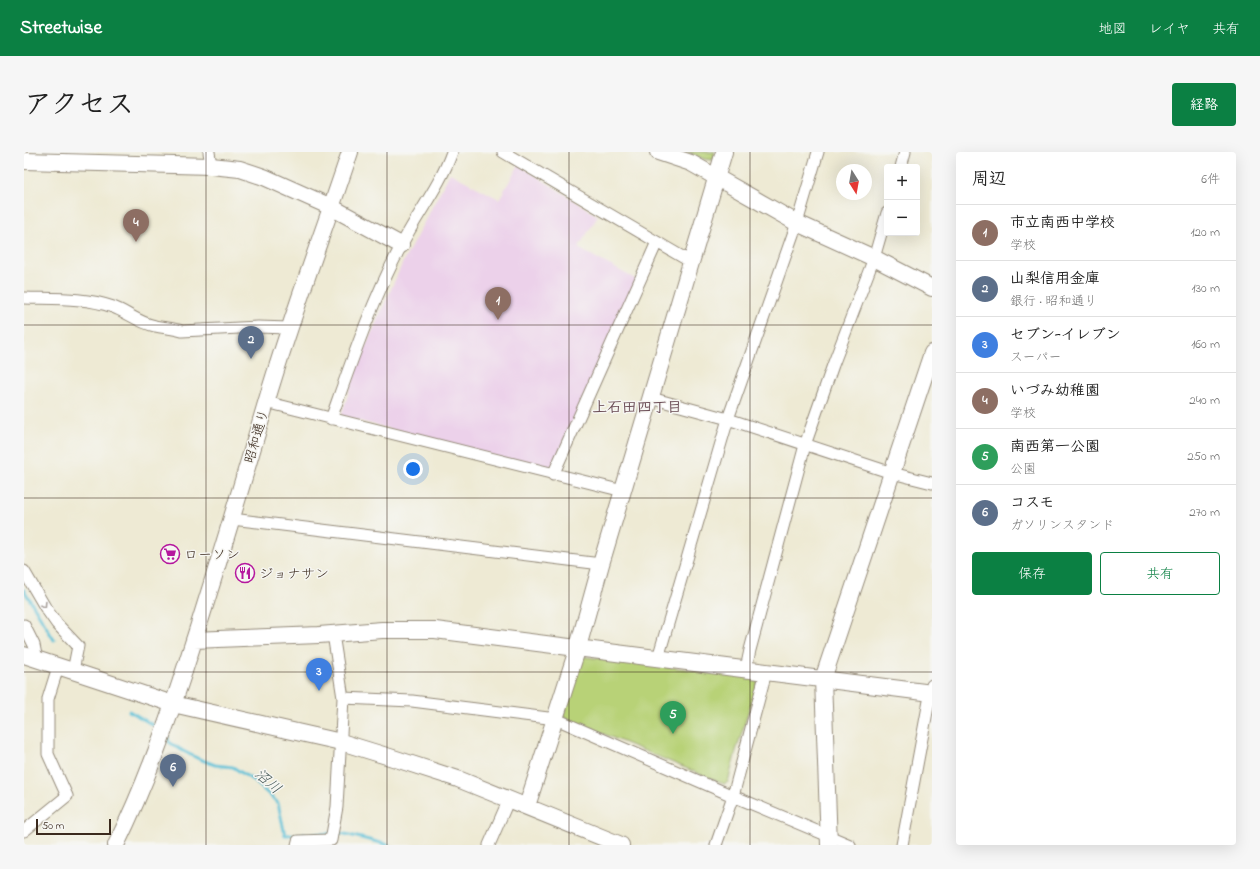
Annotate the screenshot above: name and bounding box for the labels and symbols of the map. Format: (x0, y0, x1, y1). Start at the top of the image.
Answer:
north arrow (836, 164, 872, 200)
pin: 4 (123, 209, 149, 242)
pin: 1 (485, 287, 511, 320)
pin: 2 (238, 326, 264, 359)
district label: 上石田四丁目 (592, 397, 682, 419)
street label: 昭和通り (240, 407, 275, 466)
your location (403, 459, 423, 479)
supermarket icon: ローソン (159, 543, 181, 565)
place label: ローソン (184, 545, 240, 566)
restaurant icon: ジョナサン (234, 562, 256, 584)
place label: ジョナサン (259, 564, 329, 585)
one-way arrow (39, 600, 46, 607)
pin: 3 (306, 658, 332, 691)
pin: 5 (660, 701, 686, 734)
pin: 6 (160, 754, 186, 787)
water label: 沼川 (249, 764, 286, 800)
scale bar (36, 817, 111, 836)

